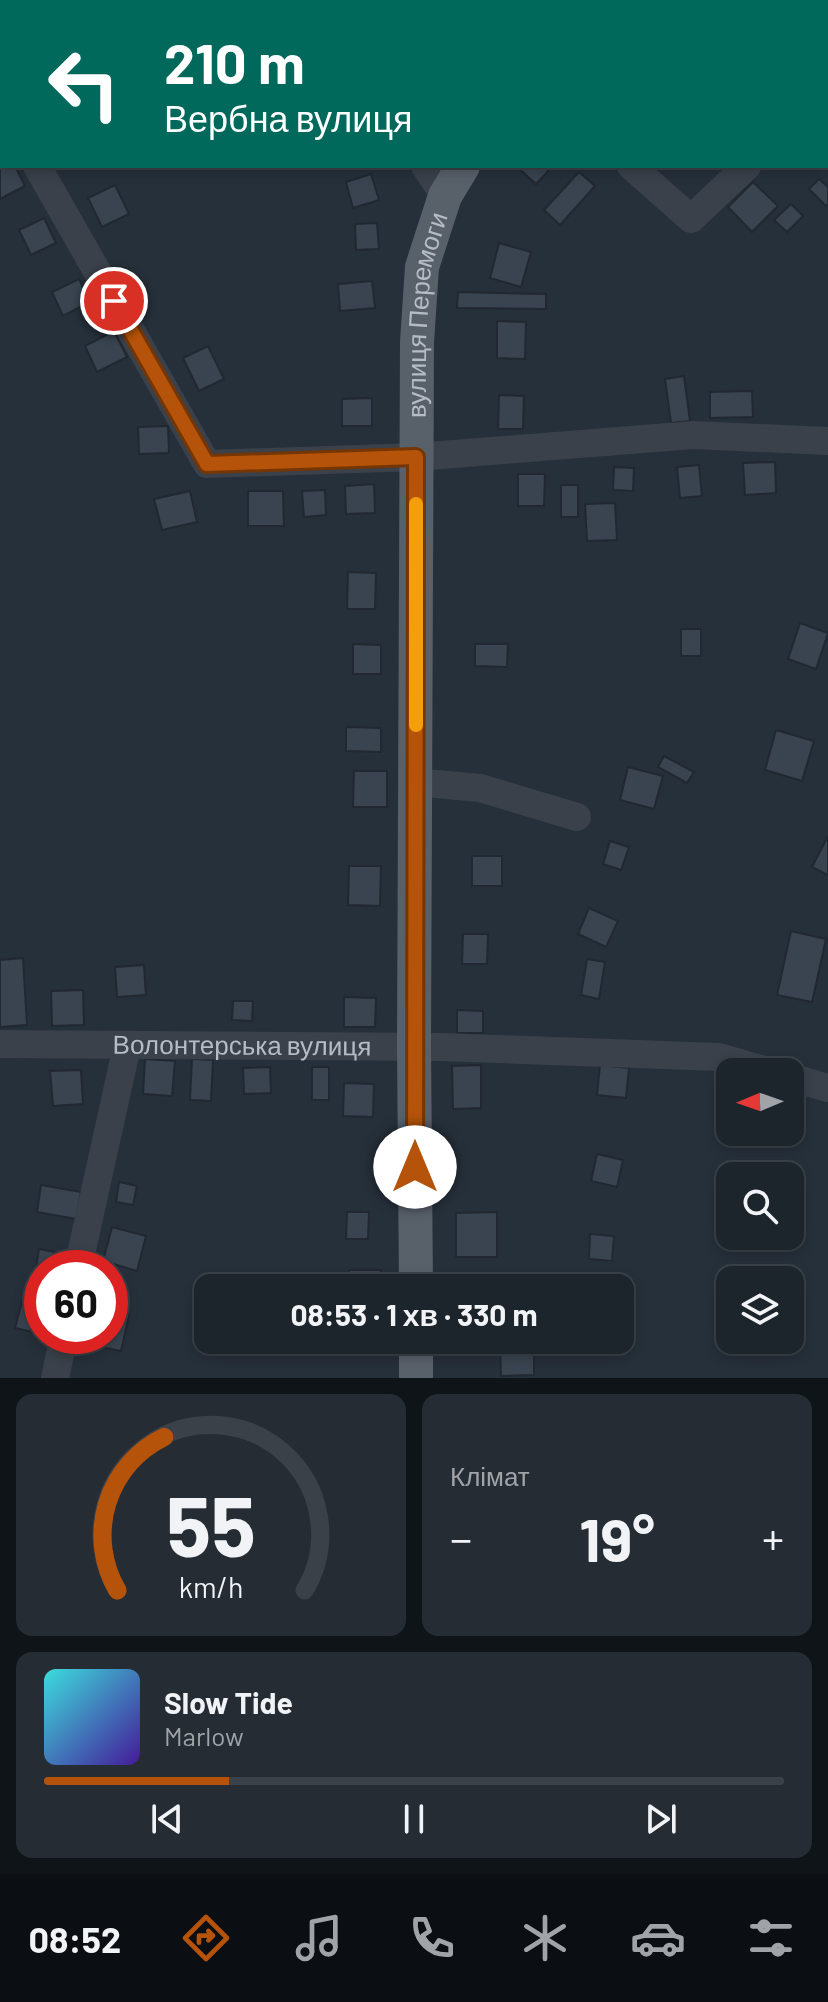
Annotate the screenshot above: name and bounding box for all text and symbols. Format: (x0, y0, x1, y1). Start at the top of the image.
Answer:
text: 210 m (164, 28, 305, 95)
icon: left (32, 32, 136, 136)
text: Вербна вулиця (164, 96, 413, 139)
street label: вулиця Перемоги (400, 208, 453, 418)
pin (80, 267, 148, 335)
icon: arrive (92, 279, 136, 323)
street label: Волонтерська вулиця (113, 1028, 371, 1061)
north arrow (716, 1058, 804, 1146)
map controls (716, 1058, 804, 1354)
position arrow (373, 1125, 457, 1209)
button: search (716, 1162, 804, 1250)
speed limit sign: 60 (24, 1250, 128, 1354)
button: layers (716, 1266, 804, 1354)
text: 08:53 · 1 хв · 330 m (290, 1296, 538, 1332)
text: Клімат (450, 1460, 530, 1491)
text: 55 (166, 1474, 256, 1574)
text: 19° (579, 1502, 655, 1574)
text: − (450, 1511, 472, 1564)
text: + (762, 1511, 784, 1564)
text: km/h (179, 1569, 243, 1604)
text: Slow Tide (164, 1684, 293, 1720)
text: Marlow (164, 1720, 244, 1751)
icon: previous (145, 1797, 189, 1841)
icon: pause (392, 1797, 436, 1841)
icon: next (639, 1797, 683, 1841)
icon: directions (178, 1910, 234, 1966)
icon: music (291, 1910, 347, 1966)
icon: phone (404, 1910, 460, 1966)
icon: climate (517, 1910, 573, 1966)
icon: car (630, 1910, 686, 1966)
icon: filters (743, 1910, 799, 1966)
text: 08:52 (29, 1917, 121, 1960)

